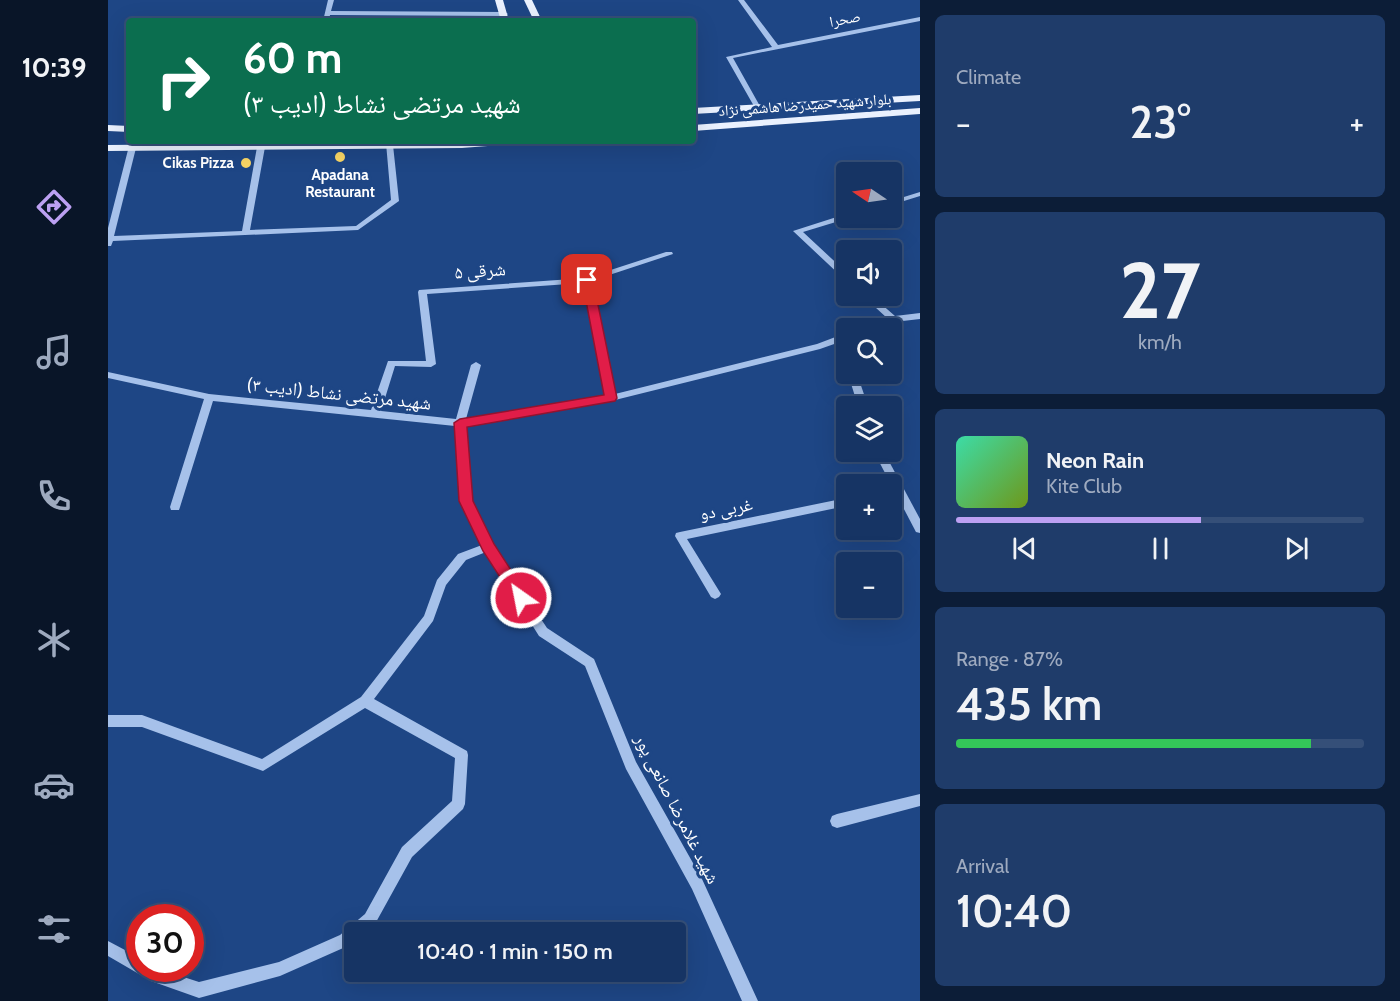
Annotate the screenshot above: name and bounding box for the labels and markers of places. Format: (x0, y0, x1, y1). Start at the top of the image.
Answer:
marker: Apadana Restaurant (333, 150, 347, 164)
place label: Cikas Pizza (162, 154, 235, 172)
marker: Cikas Pizza (239, 156, 253, 170)
place label: Apadana Restaurant (305, 166, 375, 201)
pin (561, 254, 612, 305)

